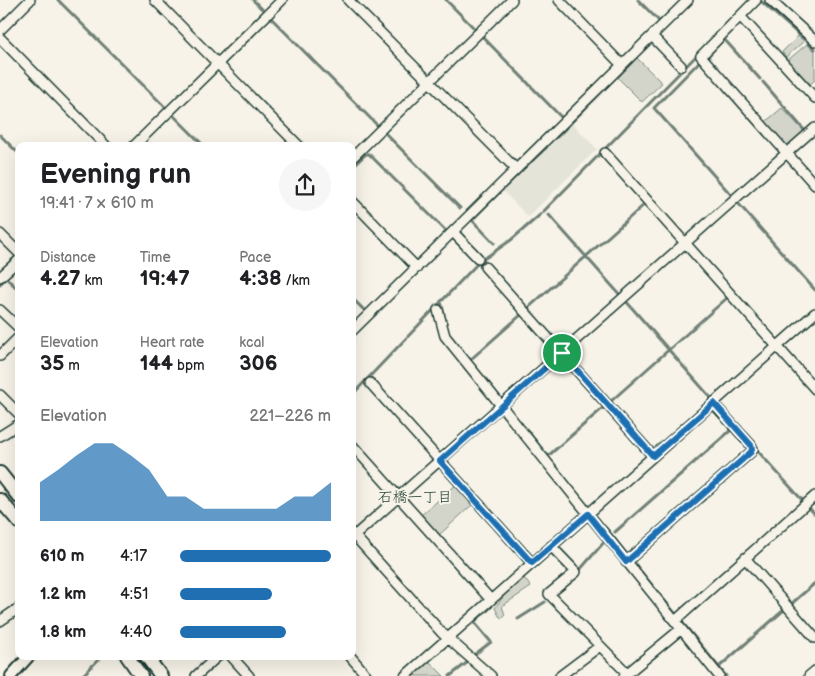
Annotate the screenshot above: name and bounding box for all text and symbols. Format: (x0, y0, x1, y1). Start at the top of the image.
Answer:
text: Evening run (40, 158, 191, 191)
button: share (279, 159, 331, 211)
text: 19:41 · 7 × 610 m (40, 194, 154, 213)
text: Distance (40, 249, 96, 266)
text: Time (140, 249, 171, 266)
text: Pace (239, 249, 271, 266)
text: 4.27 (40, 266, 81, 291)
text: 19:47 (140, 266, 190, 291)
text: 4:38 (239, 266, 282, 291)
text: km (81, 272, 103, 289)
text: /km (282, 272, 310, 289)
pin (541, 332, 583, 374)
text: Elevation (40, 334, 98, 351)
text: Heart rate (140, 334, 204, 351)
text: kcal (239, 334, 264, 351)
icon: arrive (548, 339, 576, 367)
text: 35 (40, 351, 64, 376)
text: 144 (140, 351, 173, 376)
text: 306 (239, 351, 277, 376)
text: m (64, 357, 80, 374)
text: bpm (173, 357, 205, 374)
text: Elevation (40, 407, 107, 426)
text: 221–226 m (249, 407, 331, 426)
district label: 石橋一丁目 (377, 488, 453, 507)
text: 610 m (40, 547, 84, 566)
text: 4:17 (120, 547, 147, 566)
text: 1.2 km (40, 585, 86, 604)
text: 4:51 (120, 585, 148, 604)
text: 1.8 km (40, 623, 86, 642)
text: 4:40 (120, 623, 152, 642)

